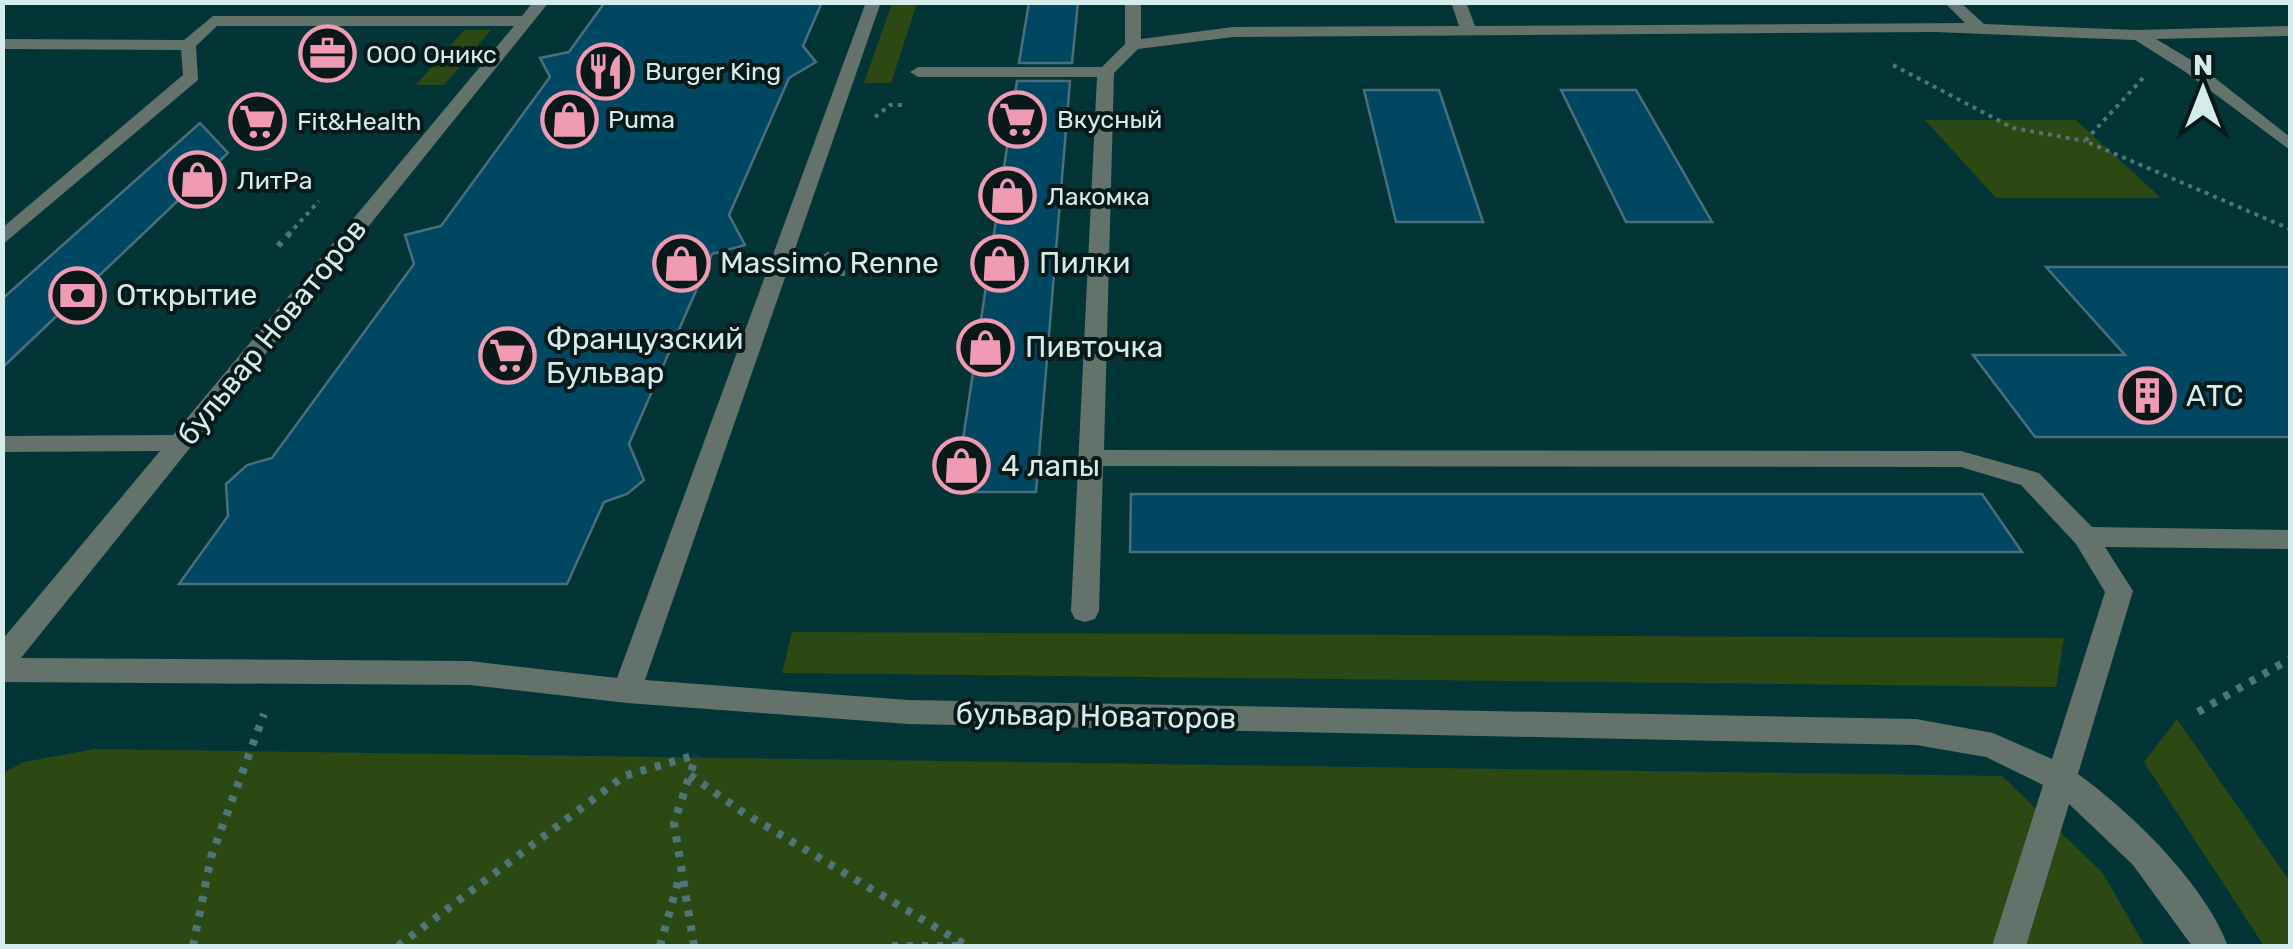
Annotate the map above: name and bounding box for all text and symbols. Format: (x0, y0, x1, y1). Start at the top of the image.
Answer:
office icon: ООО Оникс (297, 24, 357, 84)
place label: ООО Оникс (366, 40, 497, 69)
north arrow (2153, 40, 2253, 140)
restaurant icon: Burger King (576, 41, 636, 101)
text: N (2193, 49, 2213, 82)
place label: Burger King (645, 57, 781, 86)
shop icon: Puma (539, 89, 599, 149)
supermarket icon: Вкусный (988, 89, 1048, 149)
supermarket icon: Fit&Health (228, 91, 288, 151)
place label: Puma (608, 105, 675, 134)
place label: Вкусный (1057, 105, 1162, 134)
place label: Fit&Health (297, 107, 422, 136)
shop icon: ЛитРа (168, 150, 228, 210)
place label: ЛитРа (237, 166, 313, 195)
shop icon: Лакомка (978, 166, 1038, 226)
place label: Лакомка (1047, 182, 1150, 211)
street label: бульвар Новаторов (170, 212, 374, 452)
shop icon: Massimo Renne (651, 233, 711, 293)
shop icon: Пилки (970, 233, 1030, 293)
place label: Massimo Renne (720, 245, 939, 281)
place label: Пилки (1039, 245, 1130, 281)
bank icon: Открытие (47, 265, 107, 325)
place label: Открытие (116, 277, 257, 313)
shop icon: Пивточка (956, 317, 1016, 377)
place label: Французский Бульвар (546, 321, 744, 391)
supermarket icon: Французский Бульвар (477, 326, 537, 386)
place label: Пивточка (1025, 329, 1163, 365)
building icon: АТС (2117, 366, 2177, 426)
place label: АТС (2186, 378, 2243, 414)
shop icon: 4 лапы (932, 436, 992, 496)
place label: 4 лапы (1001, 448, 1100, 484)
street label: бульвар Новаторов (955, 696, 1237, 736)

